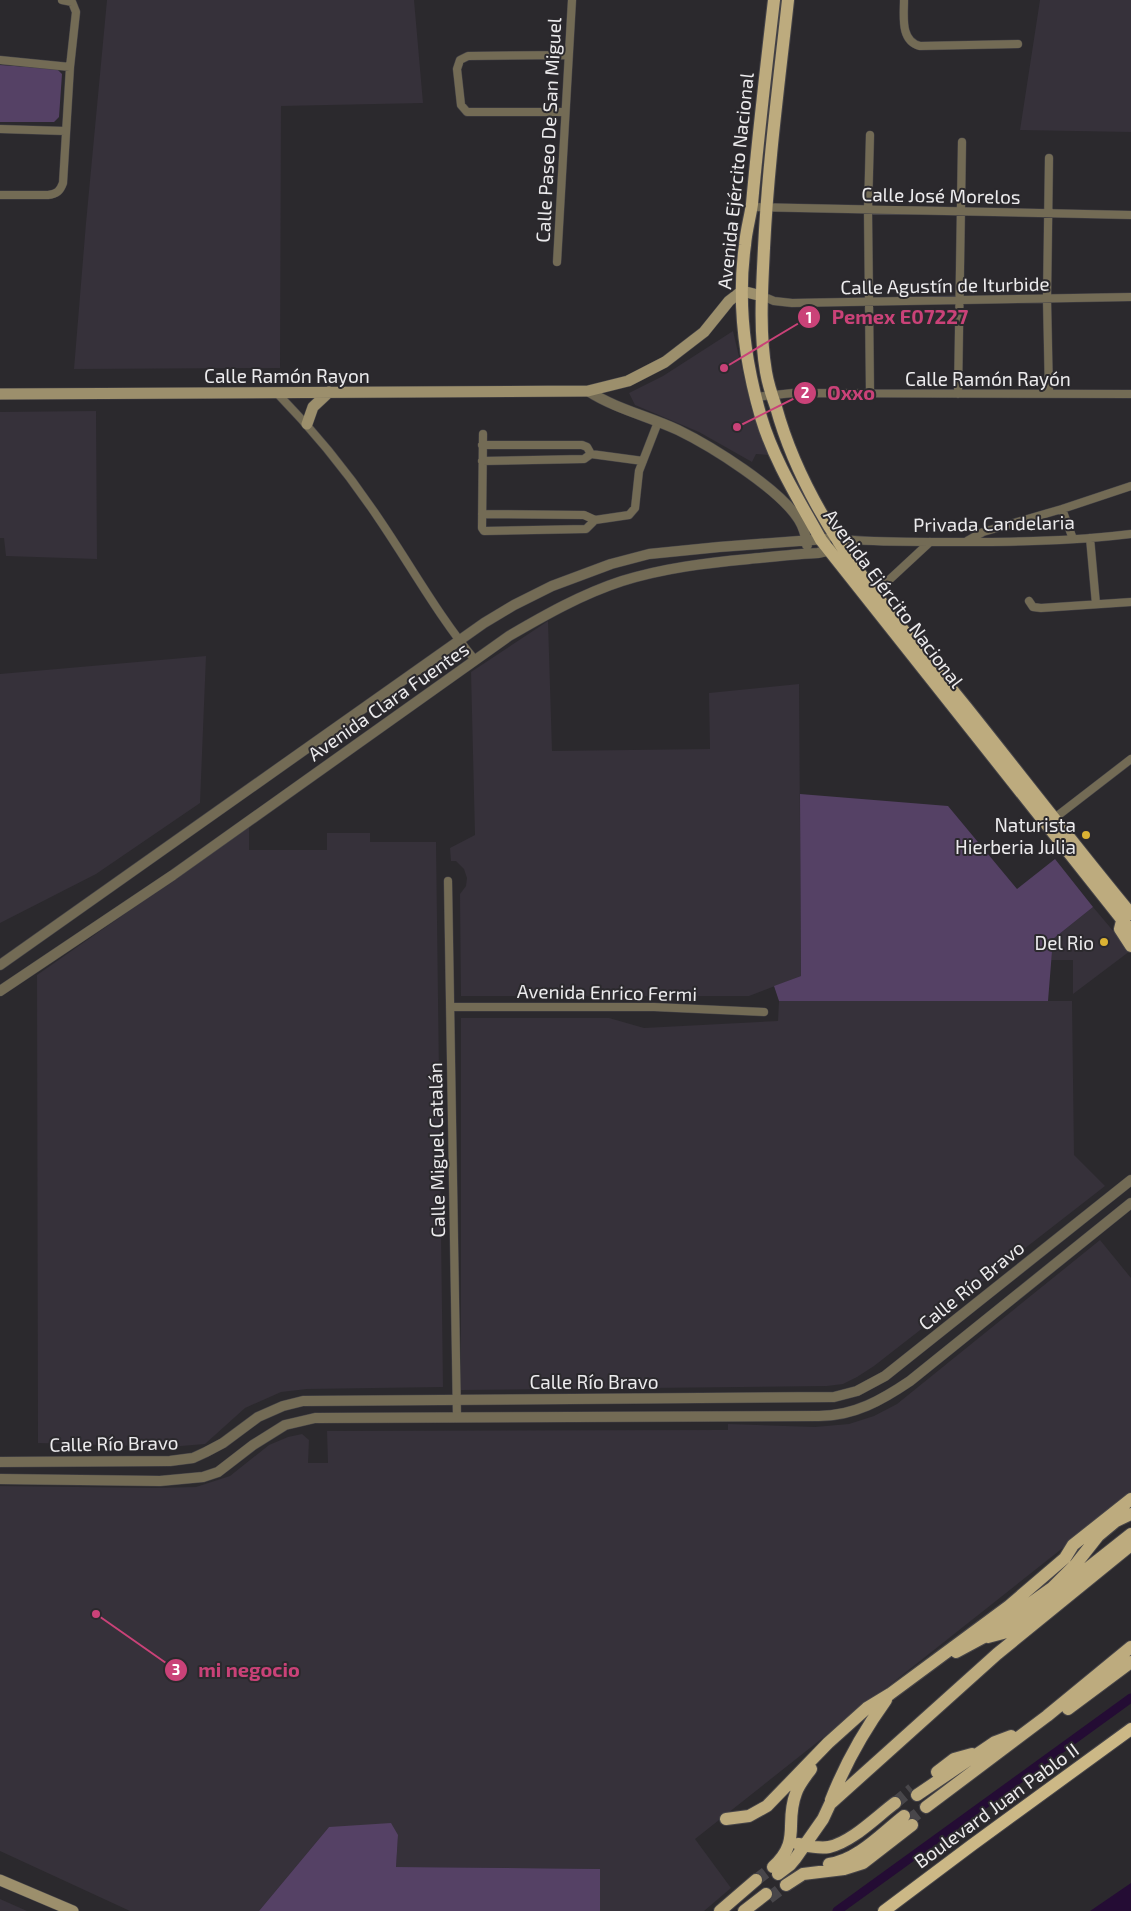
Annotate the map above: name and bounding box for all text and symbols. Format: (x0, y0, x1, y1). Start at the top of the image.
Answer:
street label: Calle Paseo De San Miguel (531, 16, 565, 243)
street label: Avenida Ejército Nacional (712, 71, 758, 291)
street label: Calle José Morelos (861, 182, 1021, 208)
street label: Calle Agustín de Iturbide (840, 272, 1050, 298)
callout: Pemex E07227 (797, 300, 979, 335)
text: Pemex E07227 (832, 304, 969, 328)
text: 1 (806, 308, 812, 326)
street label: Calle Ramón Rayon (204, 364, 370, 387)
street label: Calle Ramón Rayón (905, 367, 1071, 390)
callout: Oxxo (792, 375, 885, 410)
text: Oxxo (827, 380, 875, 404)
text: 2 (801, 383, 810, 401)
street label: Avenida Ejército Nacional (819, 504, 969, 692)
street label: Privada Candelaria (913, 510, 1075, 536)
street label: Avenida Clara Fuentes (303, 637, 473, 765)
place label: Naturista Hierberia Julia (955, 813, 1076, 858)
marker: Naturista Hierberia Julia (1080, 829, 1092, 841)
place label: Del Rio (1035, 931, 1094, 954)
marker: Del Rio (1098, 936, 1110, 948)
street label: Avenida Enrico Fermi (517, 979, 697, 1005)
street label: Calle Miguel Catalán (423, 1062, 449, 1238)
street label: Calle Río Bravo (914, 1235, 1028, 1335)
street label: Calle Río Bravo (529, 1370, 659, 1393)
street label: Calle Río Bravo (49, 1430, 179, 1456)
callout: mi negocio (163, 1652, 310, 1687)
text: mi negocio (198, 1657, 300, 1681)
text: 3 (172, 1660, 180, 1678)
street label: Boulevard Juan Pablo II (909, 1738, 1083, 1872)

